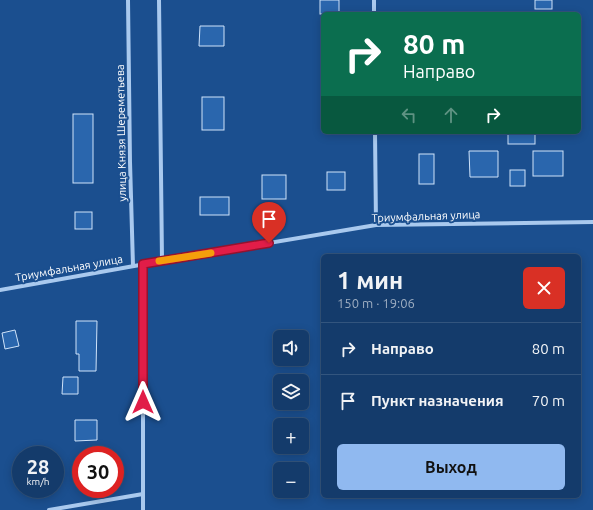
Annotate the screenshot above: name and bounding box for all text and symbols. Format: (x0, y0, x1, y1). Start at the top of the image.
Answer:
icon: right (337, 28, 389, 80)
text: 80 m (403, 28, 465, 59)
text: Направо (403, 61, 475, 81)
street label: улица Князя Шереметьева (114, 64, 128, 202)
icon: left (398, 104, 420, 126)
icon: ahead (440, 104, 462, 126)
icon: right (482, 104, 504, 126)
pin (252, 202, 286, 243)
icon: arrive (258, 208, 280, 230)
street label: Триумфальная улица (371, 208, 481, 224)
street label: Триумфальная улица (14, 253, 124, 283)
text: 1 мин (337, 267, 403, 294)
button: close (523, 267, 565, 309)
text: 150 m · 19:06 (337, 296, 415, 310)
map controls (273, 330, 309, 498)
button: sound (273, 330, 309, 366)
icon: right (337, 338, 359, 360)
text: Направо (371, 340, 434, 357)
text: 80 m (532, 340, 565, 357)
button: layers (273, 374, 309, 410)
position arrow (122, 381, 164, 423)
icon: arrive (337, 390, 359, 412)
text: Пункт назначения (371, 392, 504, 409)
text: 70 m (532, 392, 565, 409)
button: + (273, 418, 309, 454)
button: Выход (337, 444, 565, 490)
speed limit sign: 30 (72, 446, 124, 498)
text: 28 (27, 455, 49, 478)
button: − (273, 462, 309, 498)
text: km/h (26, 476, 50, 487)

